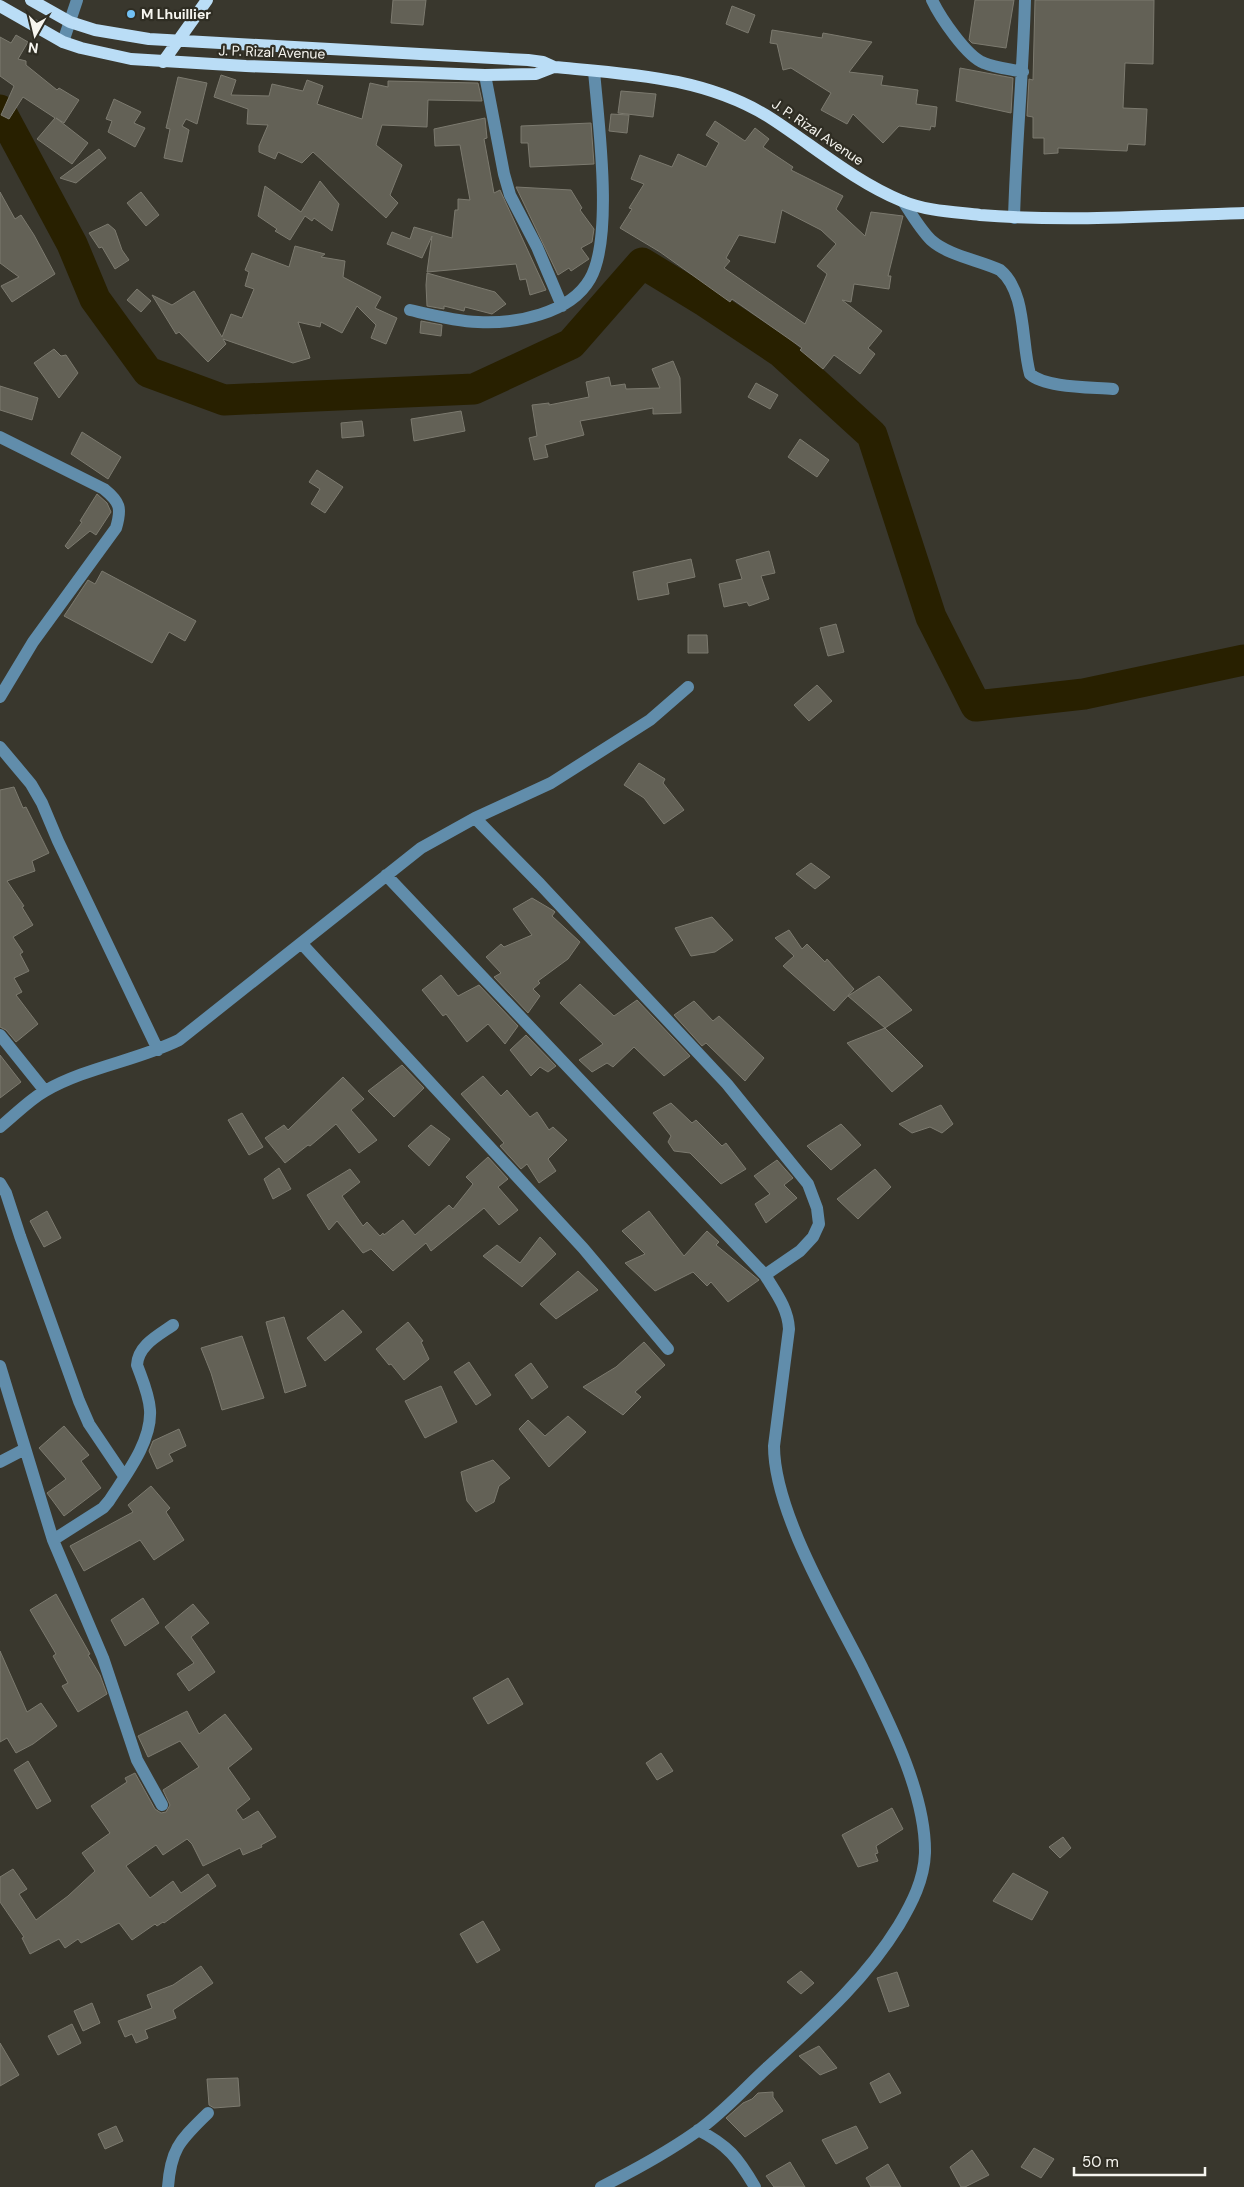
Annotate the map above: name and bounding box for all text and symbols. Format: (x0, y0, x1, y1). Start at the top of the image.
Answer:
place label: M Lhuillier (141, 5, 211, 23)
marker: M Lhuillier (125, 8, 137, 20)
north arrow (10, 10, 60, 60)
text: N (27, 38, 40, 57)
street label: J. P. Rizal Avenue (218, 41, 326, 63)
street label: J. P. Rizal Avenue (769, 95, 867, 169)
scale bar (1074, 2144, 1205, 2176)
text: 50 m (1082, 2152, 1119, 2172)

